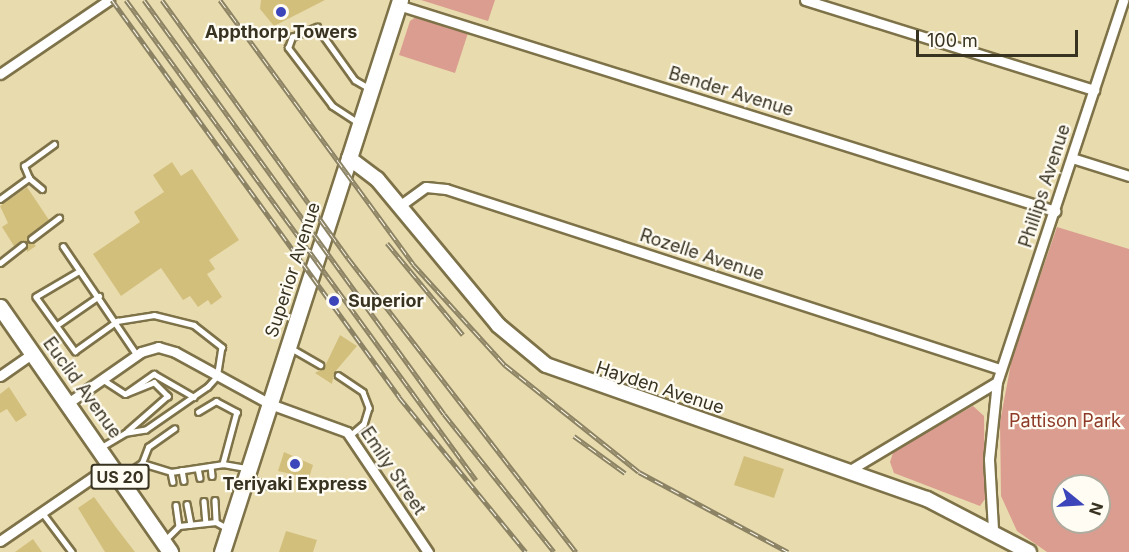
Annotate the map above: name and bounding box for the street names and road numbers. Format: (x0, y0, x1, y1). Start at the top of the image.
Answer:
street label: Bender Avenue (666, 63, 796, 121)
street label: Phillips Avenue (1015, 122, 1075, 250)
street label: Superior Avenue (261, 200, 325, 340)
street label: Rozelle Avenue (637, 225, 767, 285)
street label: Euclid Avenue (38, 333, 126, 443)
street label: Hayden Avenue (593, 357, 727, 419)
street label: Emily Street (356, 423, 430, 519)
road number: US 20 (90, 464, 150, 490)

